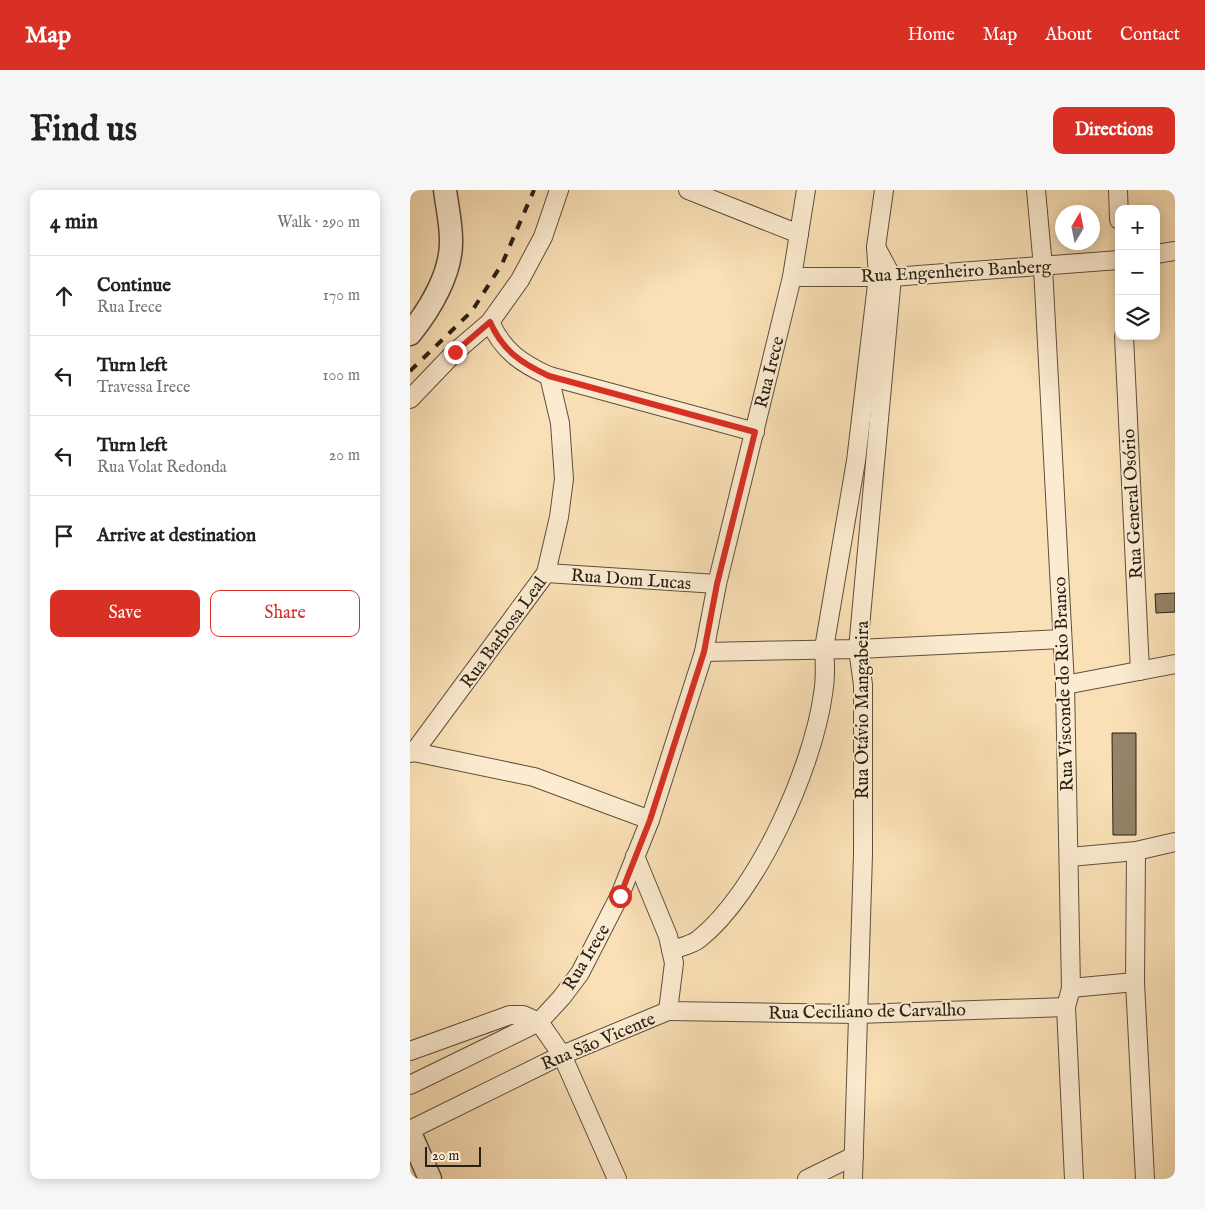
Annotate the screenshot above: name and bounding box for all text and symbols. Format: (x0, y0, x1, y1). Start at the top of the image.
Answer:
text: Map (25, 20, 71, 51)
text: Home (908, 24, 955, 47)
text: Map (983, 24, 1017, 47)
text: About (1045, 24, 1092, 47)
text: Contact (1120, 24, 1180, 47)
button: Directions (1053, 107, 1175, 154)
text: Find us (30, 108, 137, 153)
north arrow (1055, 205, 1100, 250)
map controls (1115, 205, 1160, 340)
button: + (1115, 205, 1160, 250)
text: 4 min (50, 209, 98, 236)
text: Walk · 290 m (277, 213, 360, 233)
button: − (1115, 250, 1160, 295)
street label: Rua Engenheiro Banberg (860, 256, 1052, 289)
text: Continue (97, 274, 171, 298)
icon: ahead (50, 282, 78, 310)
text: 170 m (323, 286, 360, 306)
button: layers (1115, 295, 1160, 340)
text: Rua Irece (97, 298, 162, 318)
street label: Rua Irece (750, 334, 790, 411)
route end (444, 341, 467, 364)
text: Turn left (97, 354, 168, 378)
icon: left (50, 362, 78, 390)
text: 100 m (323, 366, 360, 386)
text: Travessa Irece (97, 378, 190, 398)
street label: Rua General Osório (1118, 428, 1149, 580)
text: Turn left (97, 434, 168, 458)
icon: left (50, 442, 78, 470)
text: 20 m (329, 446, 360, 466)
text: Rua Volat Redonda (97, 458, 227, 478)
icon: arrive (50, 522, 78, 550)
text: Arrive at destination (97, 524, 256, 548)
street label: Rua Dom Lucas (570, 565, 692, 596)
street label: Rua Barbosa Leal (456, 573, 552, 693)
street label: Rua Visconde do Rio Branco (1049, 576, 1080, 792)
button: Save (50, 590, 200, 637)
button: Share (210, 590, 360, 637)
street label: Rua Otávio Mangabeira (852, 620, 875, 799)
route start (609, 885, 632, 908)
street label: Rua Irece (559, 920, 616, 995)
street label: Rua Ceciliano de Carvalho (768, 999, 966, 1026)
street label: Rua São Vicente (538, 1008, 659, 1077)
scale bar (425, 1144, 481, 1167)
text: 20 m (432, 1147, 459, 1165)

